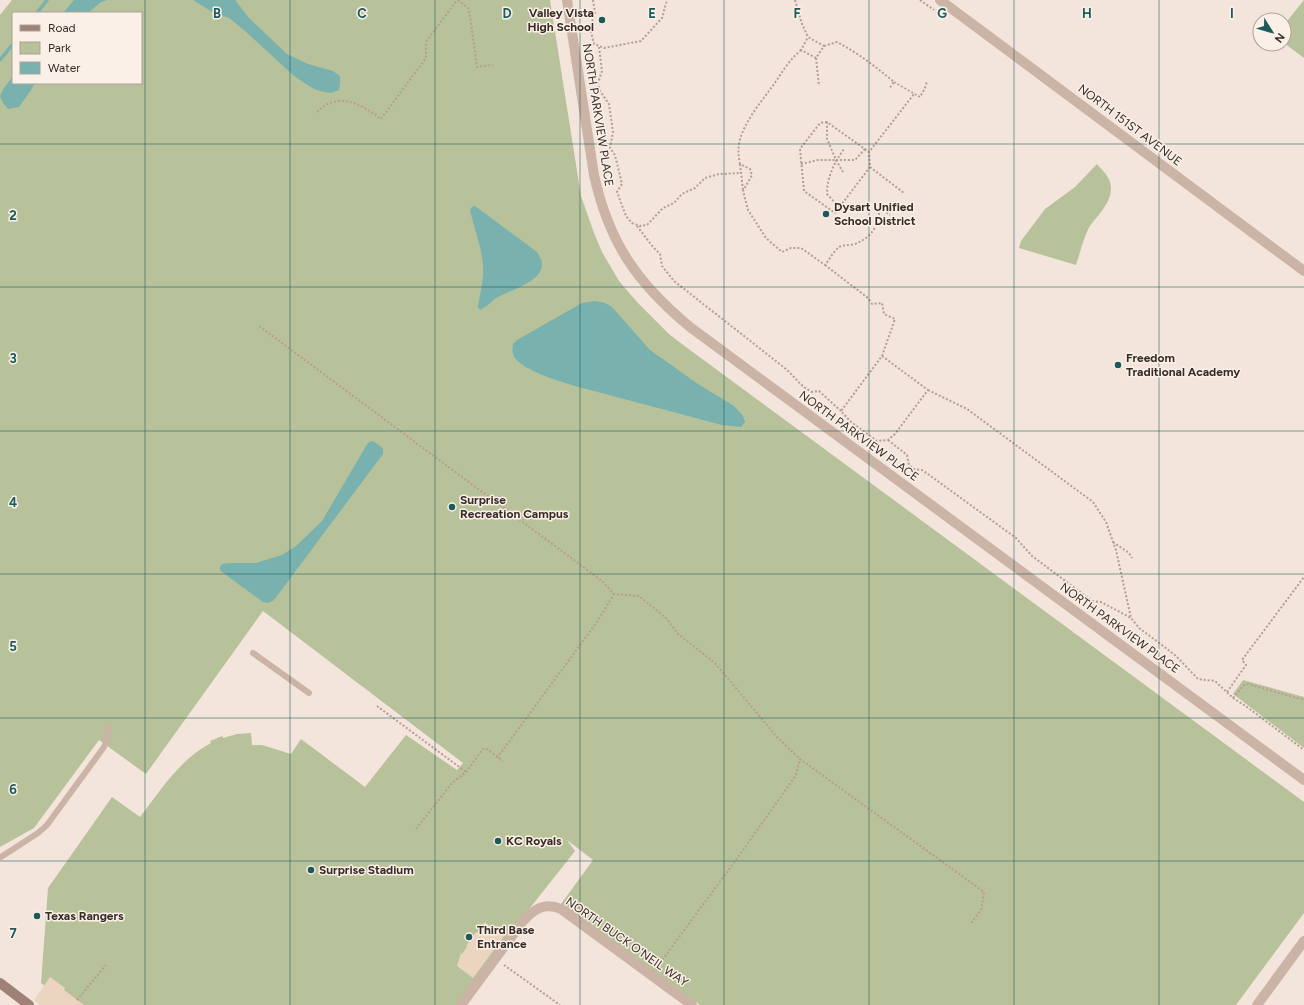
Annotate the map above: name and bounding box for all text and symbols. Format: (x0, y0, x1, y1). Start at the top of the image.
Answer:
text: B (213, 6, 221, 21)
text: C (357, 6, 367, 21)
text: D (502, 6, 512, 21)
place label: Valley Vista High School (527, 6, 594, 34)
text: E (648, 6, 656, 21)
text: F (793, 6, 801, 21)
text: G (937, 6, 947, 21)
text: H (1082, 6, 1092, 21)
text: I (1230, 6, 1234, 21)
legend (12, 12, 142, 84)
north arrow (1252, 12, 1292, 52)
marker: Valley Vista High School (597, 15, 607, 25)
text: Road (48, 21, 76, 35)
text: N (1272, 30, 1287, 45)
text: Park (48, 41, 71, 55)
street label: NORTH PARKVIEW PLACE (580, 43, 616, 187)
text: Water (48, 61, 80, 75)
street label: NORTH 151ST AVENUE (1075, 81, 1185, 169)
place label: Dysart Unified School District (834, 200, 916, 228)
text: 2 (9, 208, 17, 223)
marker: Dysart Unified School District (821, 209, 831, 219)
text: 3 (9, 351, 17, 366)
place label: Freedom Traditional Academy (1126, 351, 1240, 379)
marker: Freedom Traditional Academy (1113, 360, 1123, 370)
street label: NORTH PARKVIEW PLACE (796, 388, 922, 484)
place label: Surprise Recreation Campus (460, 493, 569, 521)
text: 4 (9, 495, 17, 510)
marker: Surprise Recreation Campus (447, 502, 457, 512)
street label: NORTH PARKVIEW PLACE (1057, 580, 1183, 676)
text: 5 (9, 639, 17, 654)
text: 6 (9, 782, 17, 797)
place label: KC Royals (506, 834, 562, 848)
marker: KC Royals (493, 836, 503, 846)
place label: Surprise Stadium (319, 863, 414, 877)
marker: Surprise Stadium (306, 865, 316, 875)
street label: NORTH BUCK O'NEIL WAY (563, 894, 692, 990)
place label: Texas Rangers (45, 909, 124, 923)
marker: Texas Rangers (32, 911, 42, 921)
place label: Third Base Entrance (477, 923, 535, 951)
text: 7 (9, 926, 17, 941)
marker: Third Base Entrance (464, 932, 474, 942)

